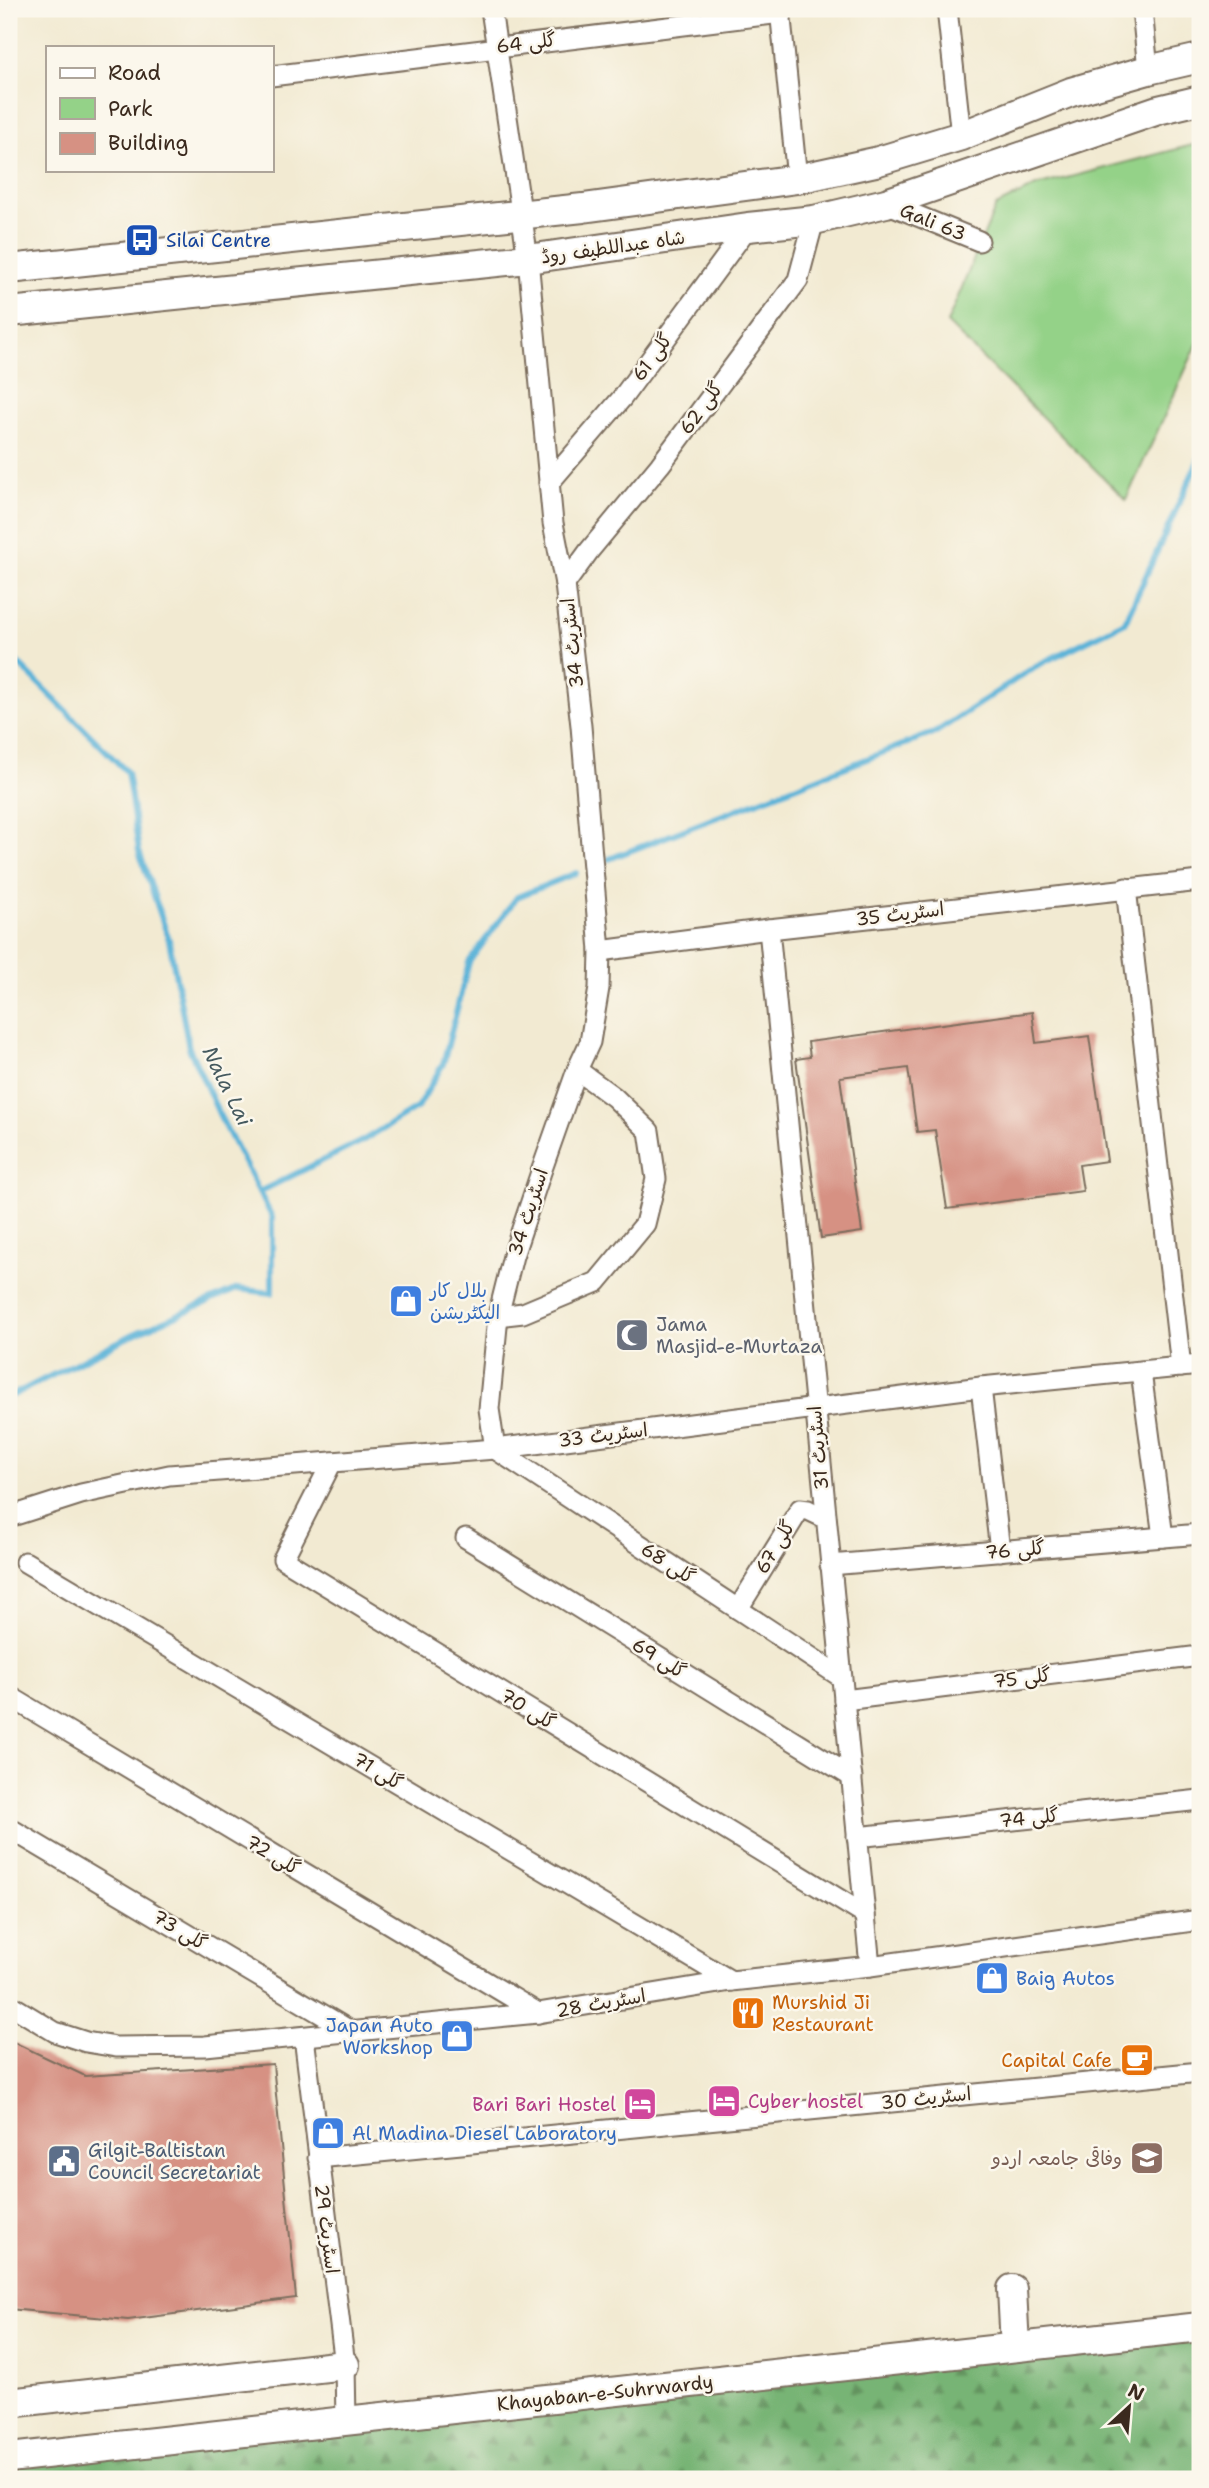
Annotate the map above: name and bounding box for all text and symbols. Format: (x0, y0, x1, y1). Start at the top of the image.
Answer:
street label: گلی 64 (495, 27, 557, 59)
legend (46, 46, 273, 172)
text: Road (108, 59, 161, 87)
text: Park (108, 95, 153, 123)
text: Building (108, 129, 188, 157)
street label: Gali 63 (896, 197, 970, 247)
bus stop icon: Silai Centre (123, 221, 161, 259)
street label: شاہ عبداللطیف روڈ (539, 225, 687, 269)
place label: Silai Centre (166, 228, 271, 253)
street label: گلی 61 (626, 328, 678, 386)
street label: گلی 62 (673, 377, 729, 439)
street label: اسٹریٹ 34 (555, 597, 589, 689)
street label: اسٹریٹ 35 (854, 896, 946, 932)
water label: Nala Lai (196, 1041, 259, 1132)
street label: اسٹریٹ 34 (502, 1165, 554, 1259)
place label: بلال کار الیکٹریشن (428, 1278, 500, 1325)
shop icon: بلال کار الیکٹریشن (387, 1282, 425, 1320)
place label: Jama Masjid-e-Murtaza (656, 1312, 822, 1359)
mosque icon: Jama Masjid-e-Murtaza (613, 1316, 651, 1354)
street label: اسٹریٹ 31 (802, 1405, 834, 1491)
street label: اسٹریٹ 33 (557, 1417, 649, 1453)
street label: گلی 67 (749, 1516, 801, 1578)
street label: گلی 76 (984, 1535, 1046, 1565)
street label: گلی 68 (636, 1536, 700, 1590)
street label: گلی 69 (627, 1632, 691, 1684)
street label: گلی 75 (992, 1662, 1052, 1694)
street label: گلی 70 (496, 1683, 560, 1735)
street label: گلی 71 (348, 1746, 408, 1796)
street label: گلی 74 (998, 1802, 1060, 1834)
street label: گلی 72 (241, 1829, 305, 1881)
street label: گلی 73 (148, 1904, 212, 1956)
shop icon: Baig Autos (973, 1959, 1011, 1997)
place label: Baig Autos (1016, 1966, 1115, 1991)
street label: اسٹریٹ 28 (554, 1983, 648, 2023)
place label: Murshid Ji Restaurant (772, 1990, 874, 2037)
restaurant icon: Murshid Ji Restaurant (729, 1994, 767, 2032)
place label: Japan Auto Workshop (326, 2013, 433, 2060)
shop icon: Japan Auto Workshop (438, 2017, 476, 2055)
cafe icon: Capital Cafe (1118, 2041, 1156, 2079)
place label: Capital Cafe (1001, 2048, 1112, 2073)
street label: اسٹریٹ 30 (880, 2081, 972, 2115)
hotel icon: Cyber hostel (705, 2082, 743, 2120)
hotel icon: Bari Bari Hostel (621, 2085, 659, 2123)
place label: Cyber hostel (748, 2089, 863, 2114)
place label: Bari Bari Hostel (472, 2092, 616, 2117)
shop icon: Al Madina Diesel Laboratory (309, 2114, 347, 2152)
place label: Al Madina Diesel Laboratory (352, 2121, 617, 2146)
place label: Gilgit-Baltistan Council Secretariat (88, 2138, 261, 2185)
school or university icon: وفاقی جامعہ اردو (1128, 2139, 1166, 2177)
public building icon: Gilgit-Baltistan Council Secretariat (45, 2142, 83, 2180)
place label: وفاقی جامعہ اردو (990, 2146, 1122, 2171)
street label: اسٹریٹ 29 (309, 2183, 345, 2275)
street label: Khayaban-e-Suhrwardy (496, 2369, 714, 2417)
north arrow (1094, 2372, 1164, 2442)
text: N (1124, 2378, 1148, 2407)

